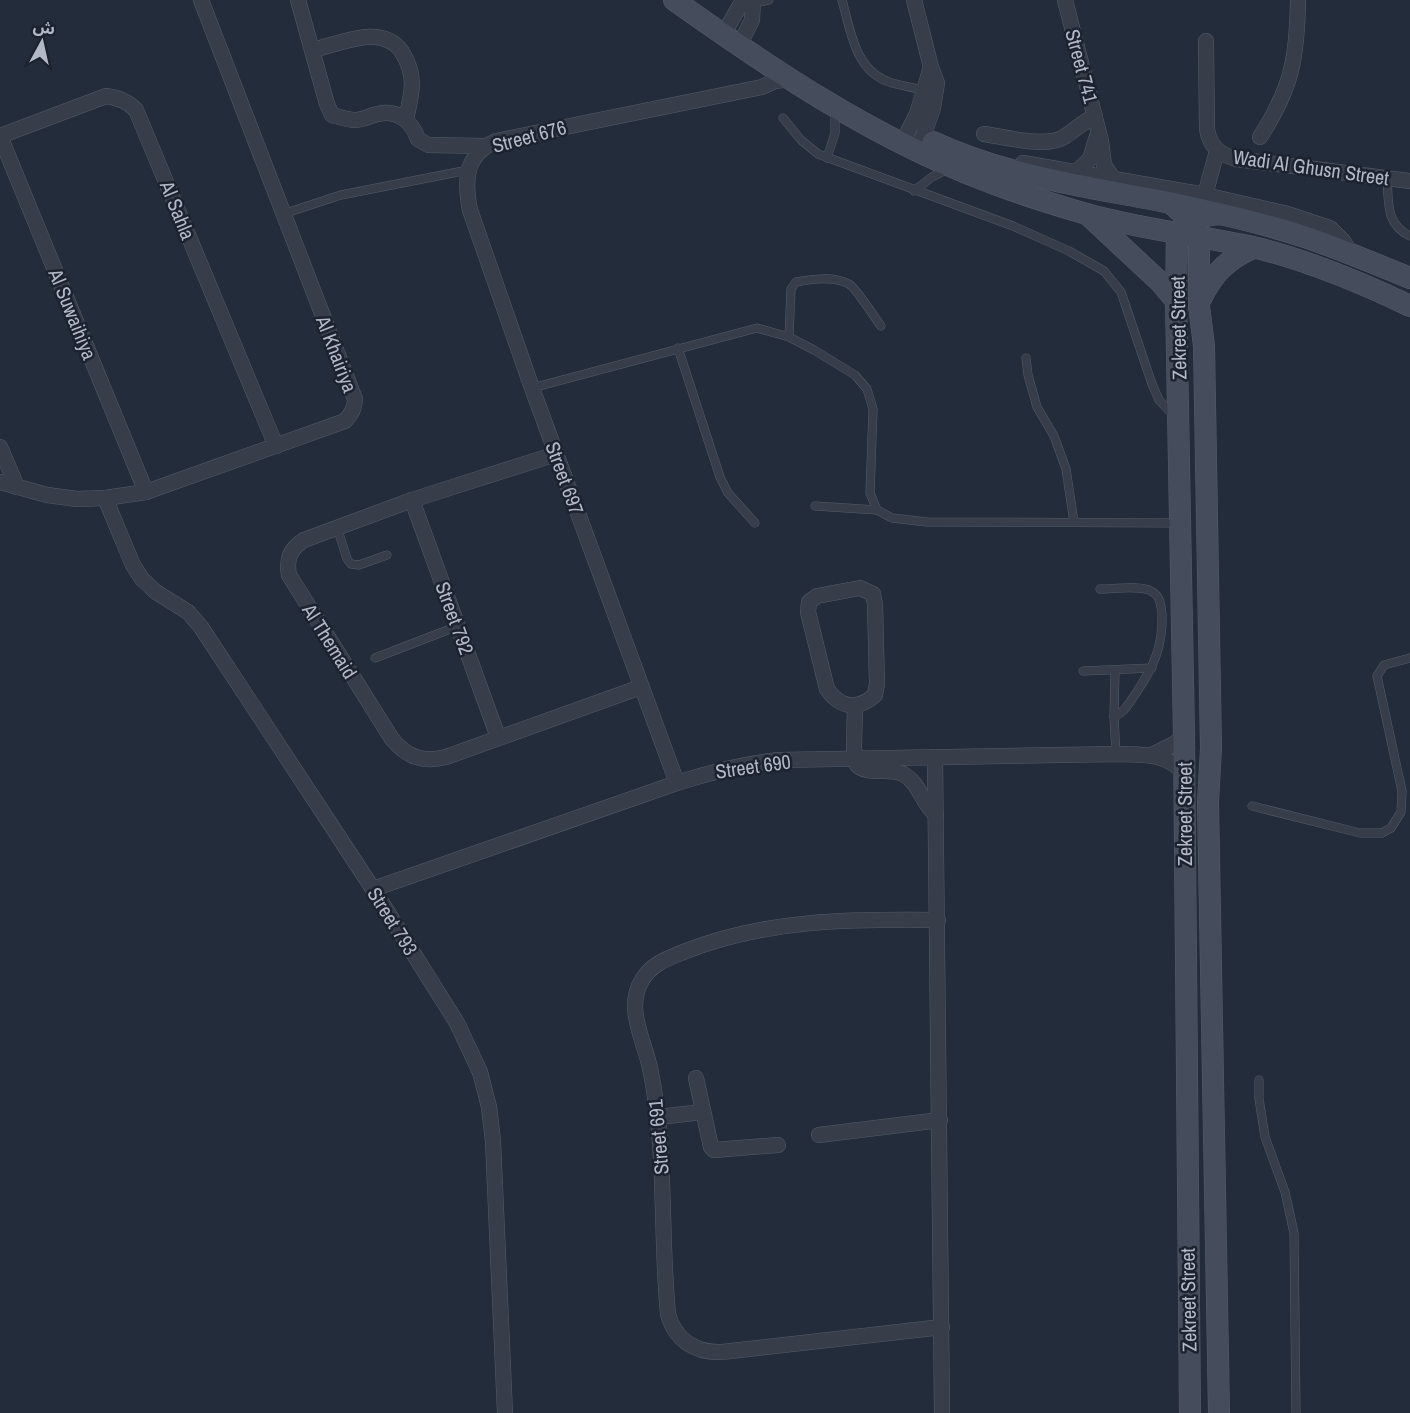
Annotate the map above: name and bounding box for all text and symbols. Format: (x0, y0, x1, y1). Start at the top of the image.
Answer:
north arrow (12, 12, 72, 72)
text: ش (32, 15, 57, 40)
street label: Street 741 (1059, 26, 1105, 106)
street label: Street 676 (489, 113, 569, 159)
street label: Wadi Al Ghusn Street (1231, 143, 1391, 191)
street label: Al Sahla (154, 176, 202, 243)
street label: Al Suwaihiya (42, 264, 103, 363)
street label: Zekreet Street (1164, 275, 1192, 380)
street label: Al Khairiya (310, 311, 364, 396)
street label: Street 697 (539, 438, 591, 518)
street label: Street 792 (429, 578, 481, 658)
street label: Al Themaid (296, 598, 364, 684)
street label: Street 690 (714, 747, 792, 785)
street label: Zekreet Street (1171, 762, 1198, 866)
street label: Street 793 (361, 882, 425, 960)
street label: Street 691 (641, 1098, 675, 1176)
street label: Zekreet Street (1174, 1247, 1202, 1352)

